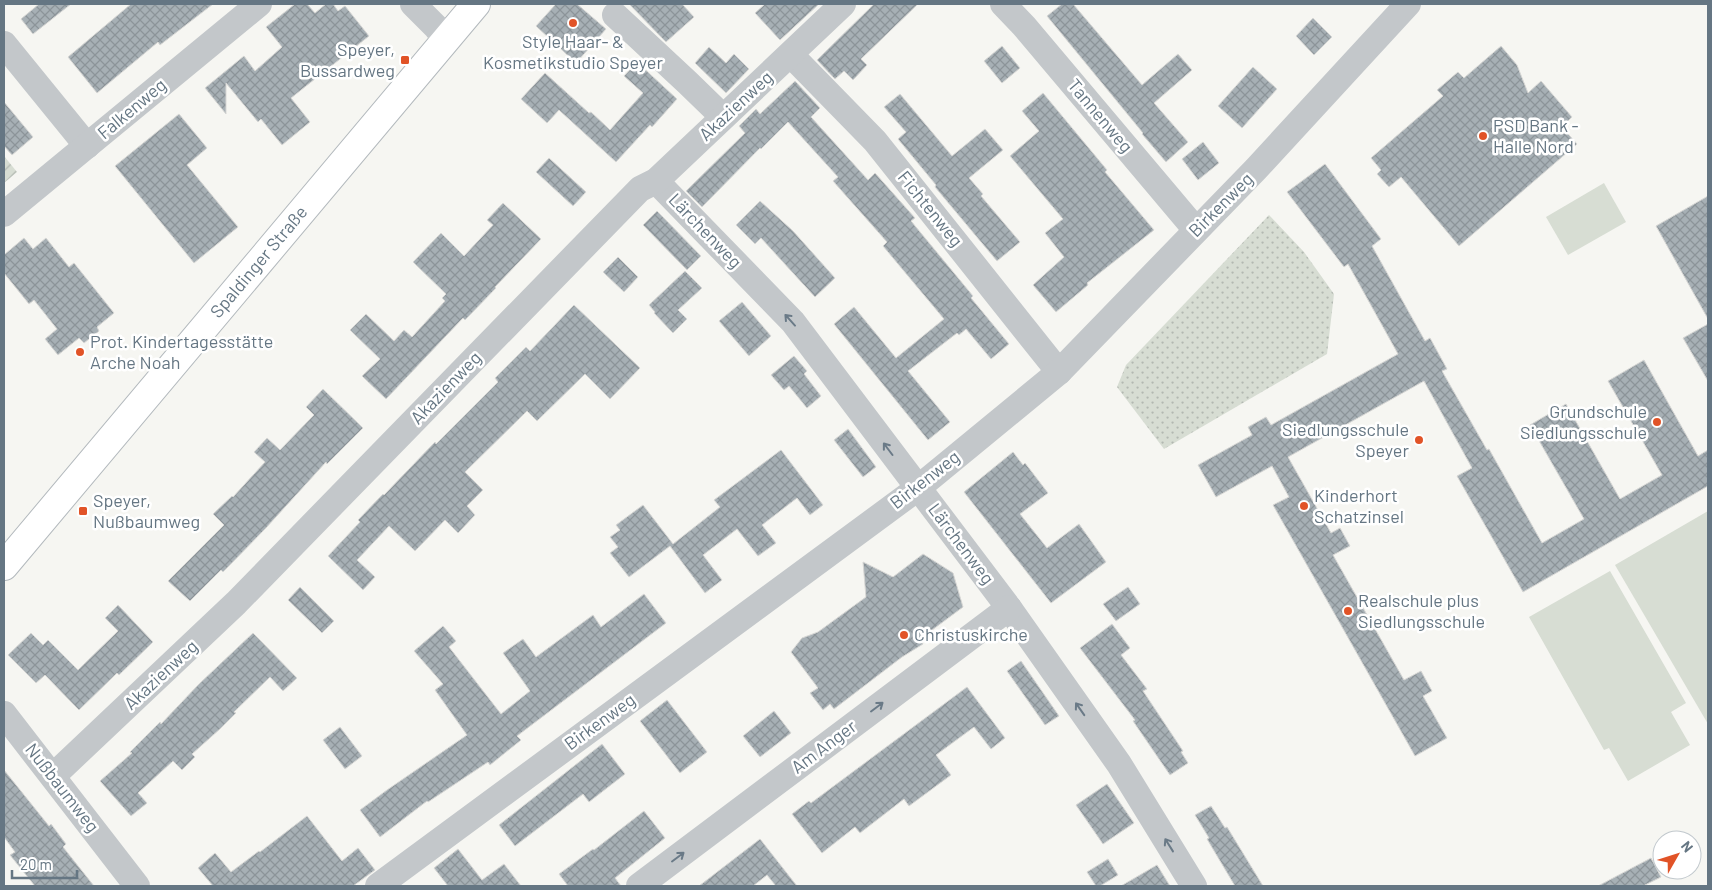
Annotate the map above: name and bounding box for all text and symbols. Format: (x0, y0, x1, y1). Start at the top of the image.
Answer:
marker: Style Haar- & Kosmetikstudio Speyer (567, 17, 579, 29)
place label: Style Haar- & Kosmetikstudio Speyer (483, 30, 663, 73)
place label: Speyer, Bussardweg (300, 38, 395, 81)
marker: Speyer, Bussardweg (399, 54, 411, 66)
street label: Akazienweg (694, 66, 777, 145)
street label: Falkenweg (93, 73, 170, 143)
street label: Tannenweg (1064, 74, 1138, 157)
place label: PSD Bank - Halle Nord (1493, 114, 1579, 157)
marker: PSD Bank - Halle Nord (1477, 130, 1489, 142)
street label: Fichtenweg (894, 166, 968, 251)
street label: Birkenweg (1183, 167, 1257, 241)
street label: Lärchenweg (665, 188, 747, 272)
street label: Spaldinger Straße (205, 201, 312, 322)
one-way arrow (784, 313, 795, 326)
place label: Prot. Kindertagesstätte Arche Noah (90, 330, 273, 373)
marker: Prot. Kindertagesstätte Arche Noah (74, 346, 86, 358)
street label: Akazienweg (405, 346, 485, 428)
place label: Grundschule Siedlungsschule (1520, 400, 1647, 443)
marker: Grundschule Siedlungsschule (1651, 416, 1663, 428)
place label: Siedlungsschule Speyer (1282, 418, 1409, 461)
marker: Siedlungsschule Speyer (1413, 434, 1425, 446)
one-way arrow (883, 442, 893, 456)
street label: Birkenweg (885, 445, 964, 513)
place label: Kinderhort Schatzinsel (1314, 484, 1404, 527)
place label: Speyer, Nußbaumweg (93, 489, 200, 532)
street label: Lärchenweg (924, 499, 999, 588)
marker: Kinderhort Schatzinsel (1298, 500, 1310, 512)
marker: Speyer, Nußbaumweg (77, 505, 89, 517)
place label: Realschule plus Siedlungsschule (1358, 589, 1485, 632)
marker: Realschule plus Siedlungsschule (1342, 605, 1354, 617)
place label: Christuskirche (914, 623, 1028, 645)
marker: Christuskirche (898, 629, 910, 641)
street label: Akazienweg (119, 635, 202, 714)
street label: Birkenweg (560, 688, 639, 754)
one-way arrow (870, 701, 883, 712)
one-way arrow (1075, 702, 1085, 716)
street label: Am Anger (786, 714, 861, 778)
street label: Nußbaumweg (21, 738, 104, 836)
north arrow (1652, 830, 1702, 880)
one-way arrow (1163, 838, 1173, 852)
text: N (1678, 838, 1697, 855)
scale bar (12, 848, 78, 880)
one-way arrow (671, 852, 685, 862)
text: 20 m (20, 855, 52, 873)

